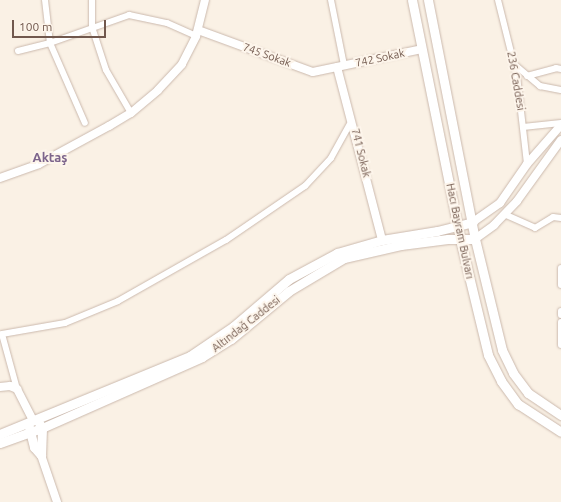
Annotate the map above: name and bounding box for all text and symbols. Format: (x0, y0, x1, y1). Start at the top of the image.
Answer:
scale bar (14, 12, 108, 38)
text: 100 m (19, 20, 52, 33)
street label: 745 Sokak (241, 40, 293, 70)
street label: 742 Sokak (354, 46, 406, 70)
street label: 236 Caddesi (504, 50, 528, 112)
street label: 741 Sokak (349, 127, 373, 179)
district label: Aktaş (33, 149, 67, 165)
street label: Hacı Bayram Bulvarı (443, 182, 477, 280)
street label: Altındağ Caddesi (209, 293, 283, 355)

